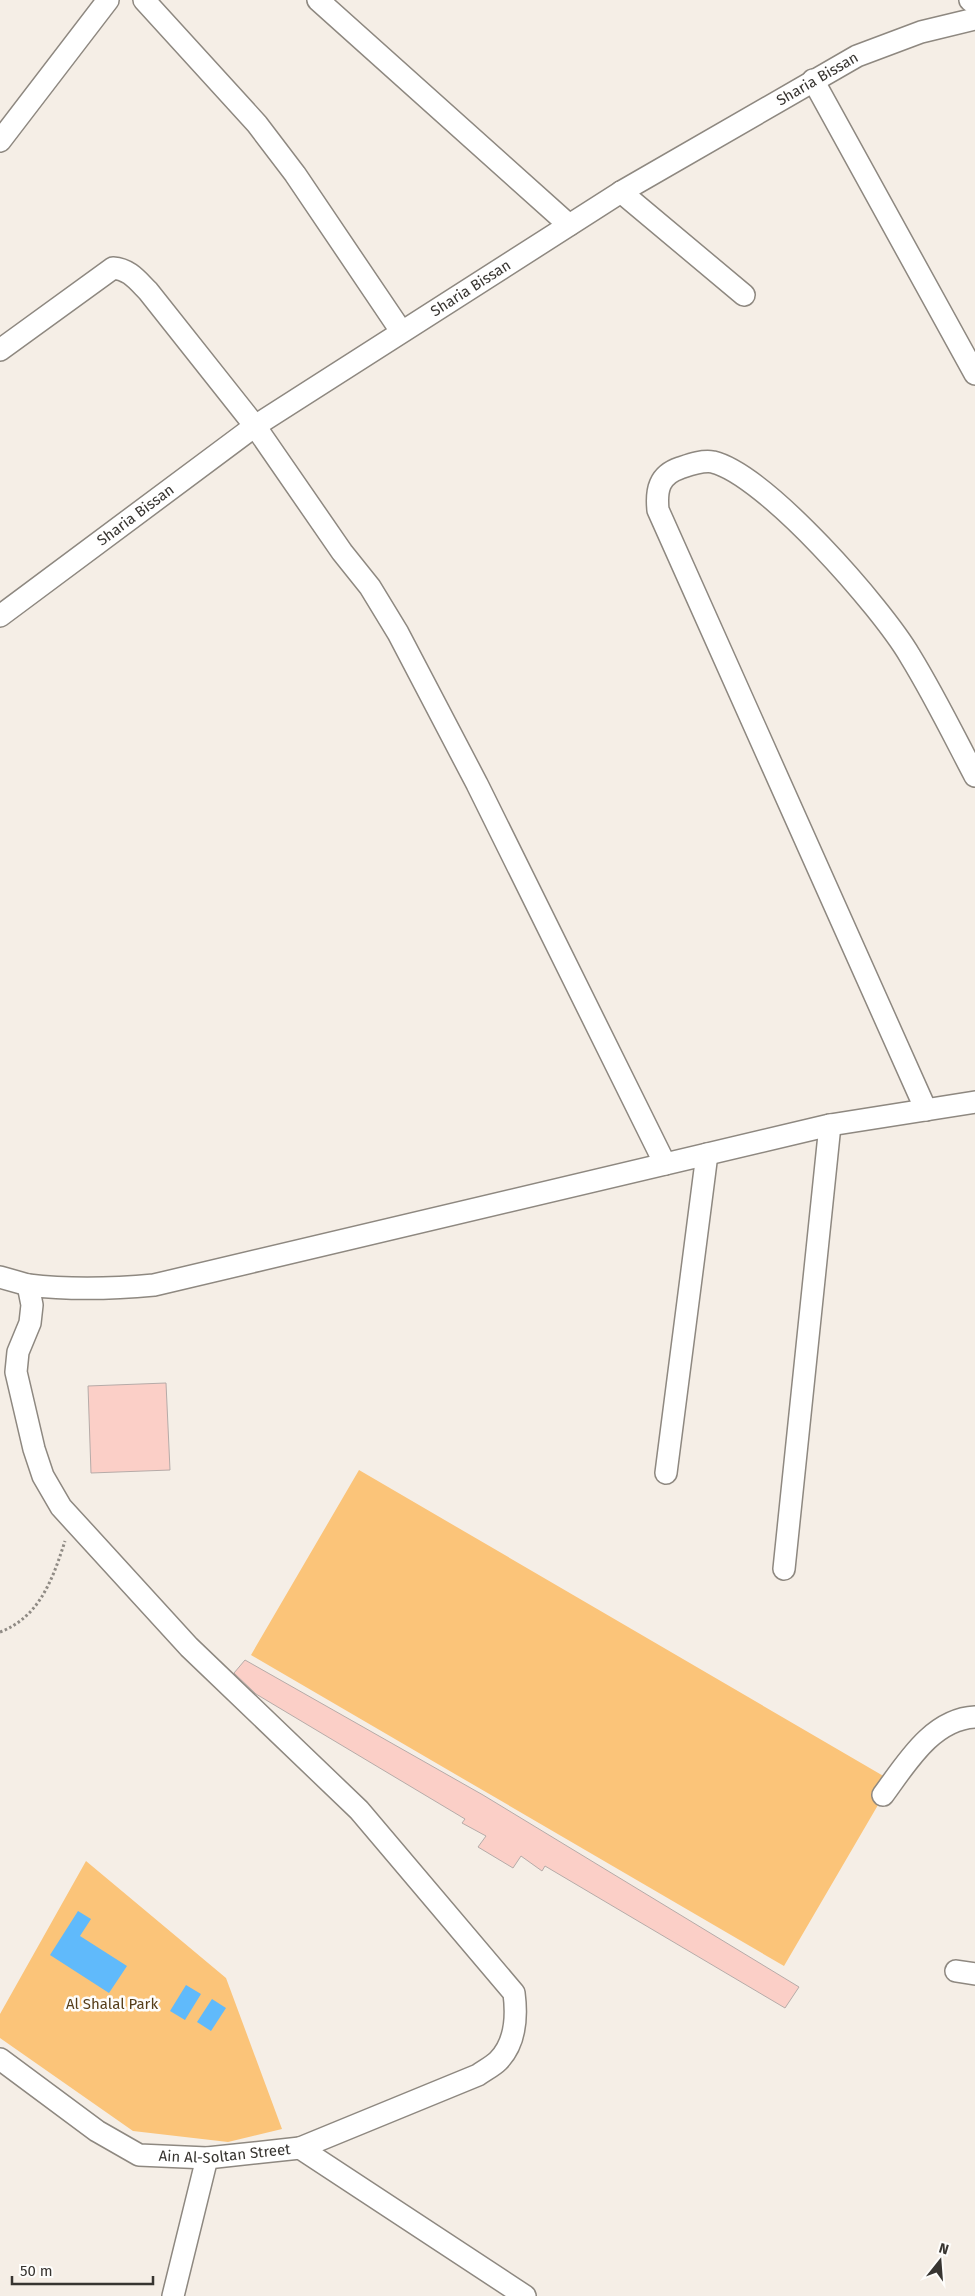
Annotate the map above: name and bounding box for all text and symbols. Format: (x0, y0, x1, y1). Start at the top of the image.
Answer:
street label: Sharia Bissan (773, 48, 861, 109)
street label: Sharia Bissan (427, 256, 514, 320)
street label: Sharia Bissan (93, 481, 178, 550)
park label: Al Shalal Park (66, 1995, 158, 2013)
street label: Ain Al-Soltan Street (158, 2140, 292, 2167)
north arrow (915, 2236, 965, 2286)
text: N (937, 2240, 951, 2259)
scale bar (12, 2254, 154, 2286)
text: 50 m (20, 2262, 53, 2280)

